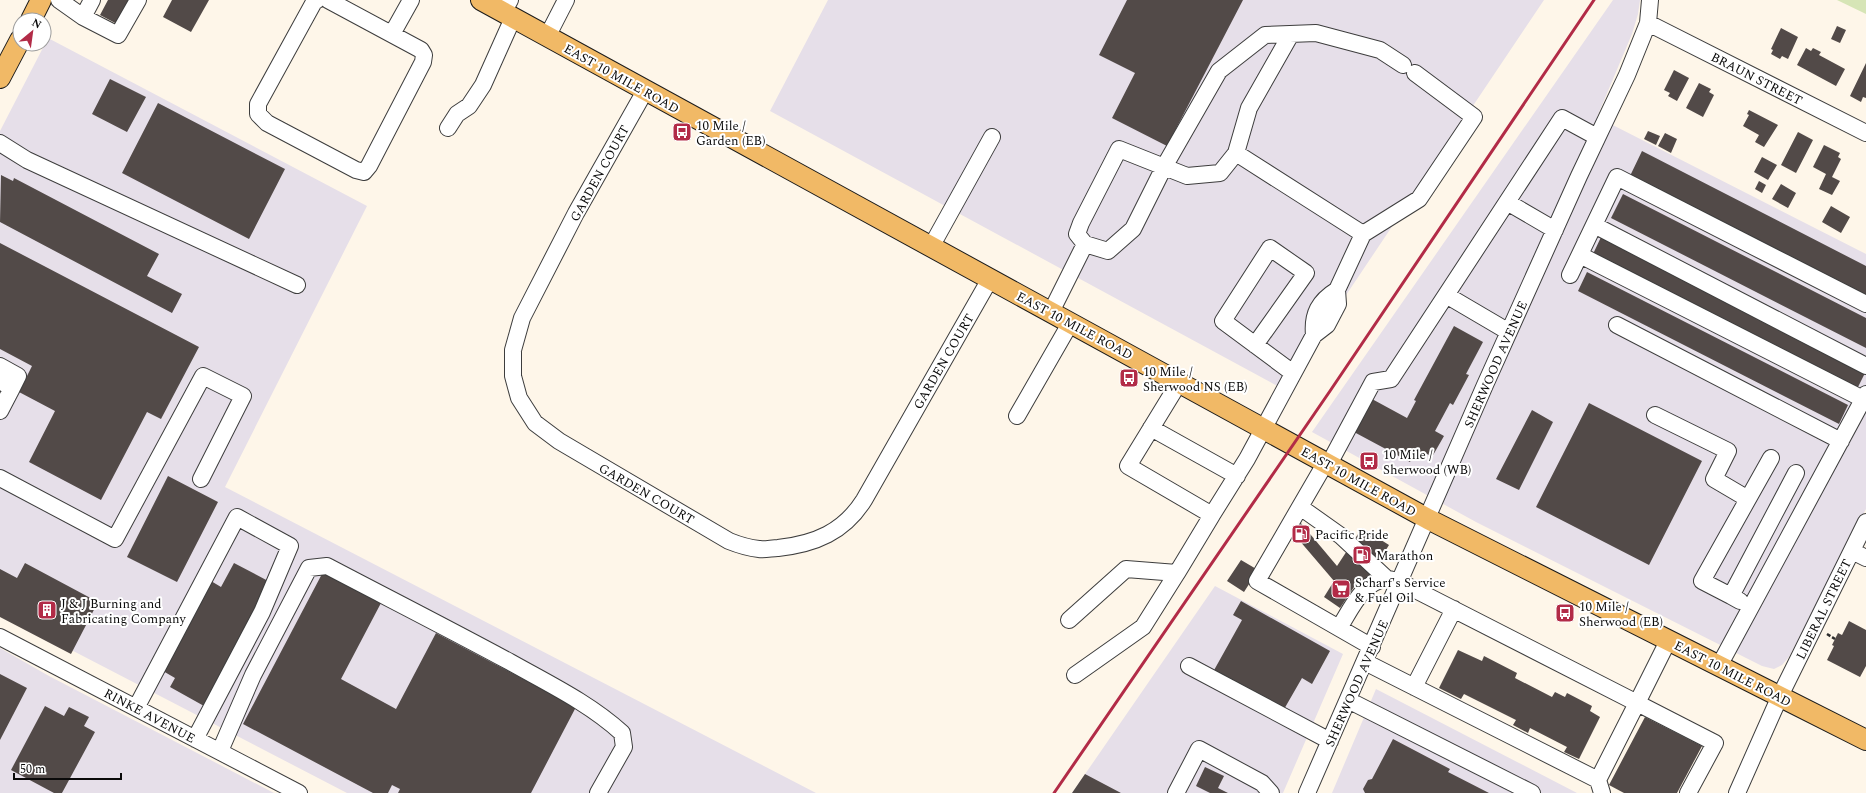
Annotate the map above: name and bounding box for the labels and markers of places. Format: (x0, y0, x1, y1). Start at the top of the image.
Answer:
place label: 10 Mile / Garden (EB) (696, 116, 765, 151)
bus stop icon: 10 Mile / Garden (EB) (671, 121, 693, 143)
place label: 10 Mile / Sherwood NS (EB) (1143, 362, 1247, 397)
bus stop icon: 10 Mile / Sherwood NS (EB) (1118, 367, 1140, 389)
place label: 10 Mile / Sherwood (WB) (1383, 445, 1471, 480)
bus stop icon: 10 Mile / Sherwood (WB) (1358, 450, 1380, 472)
fuel station icon: Pacific Pride (1290, 523, 1312, 545)
place label: Pacific Pride (1315, 525, 1389, 545)
fuel station icon: Marathon (1351, 544, 1373, 566)
place label: Marathon (1376, 546, 1434, 566)
place label: Scharf's Service & Fuel Oil (1355, 573, 1446, 608)
supermarket icon: Scharf's Service & Fuel Oil (1330, 578, 1352, 600)
place label: J & J Burning and Fabricating Company (61, 594, 186, 629)
place label: 10 Mile / Sherwood (EB) (1579, 597, 1663, 632)
building icon: J & J Burning and Fabricating Company (36, 599, 58, 621)
bus stop icon: 10 Mile / Sherwood (EB) (1554, 602, 1576, 624)

